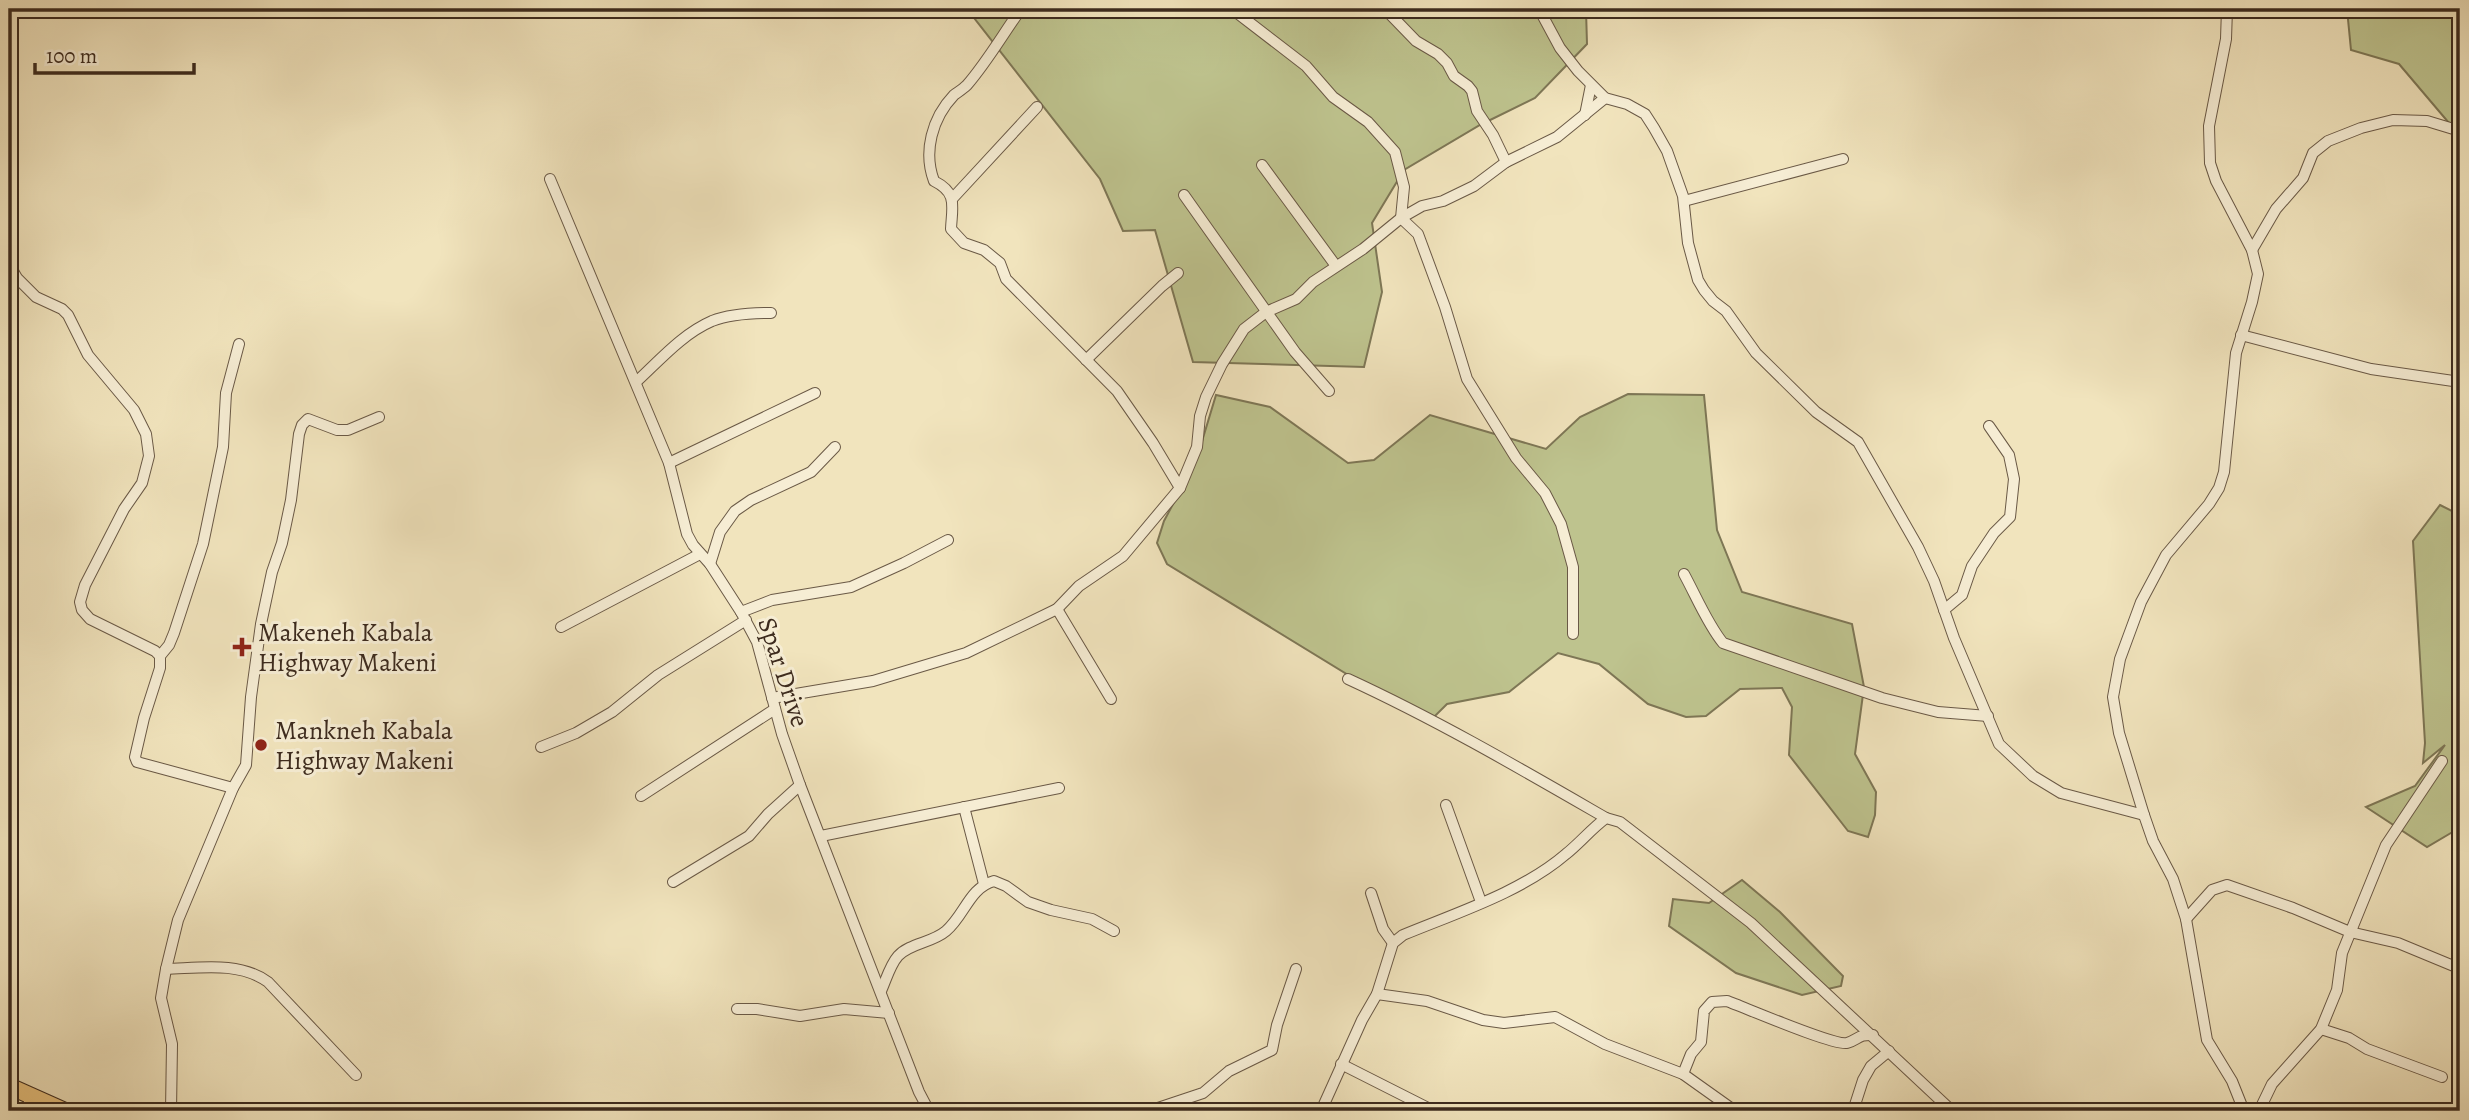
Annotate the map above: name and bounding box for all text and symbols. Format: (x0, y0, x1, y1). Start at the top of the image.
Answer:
scale bar (35, 32, 194, 76)
text: 100 m (46, 42, 97, 70)
street label: Spar Drive (749, 613, 818, 731)
place label: Makeneh Kabala Highway Makeni (258, 615, 437, 680)
marker: Makeneh Kabala Highway Makeni (232, 637, 252, 657)
place label: Mankneh Kabala Highway Makeni (275, 713, 454, 778)
marker: Mankneh Kabala Highway Makeni (253, 737, 269, 753)

